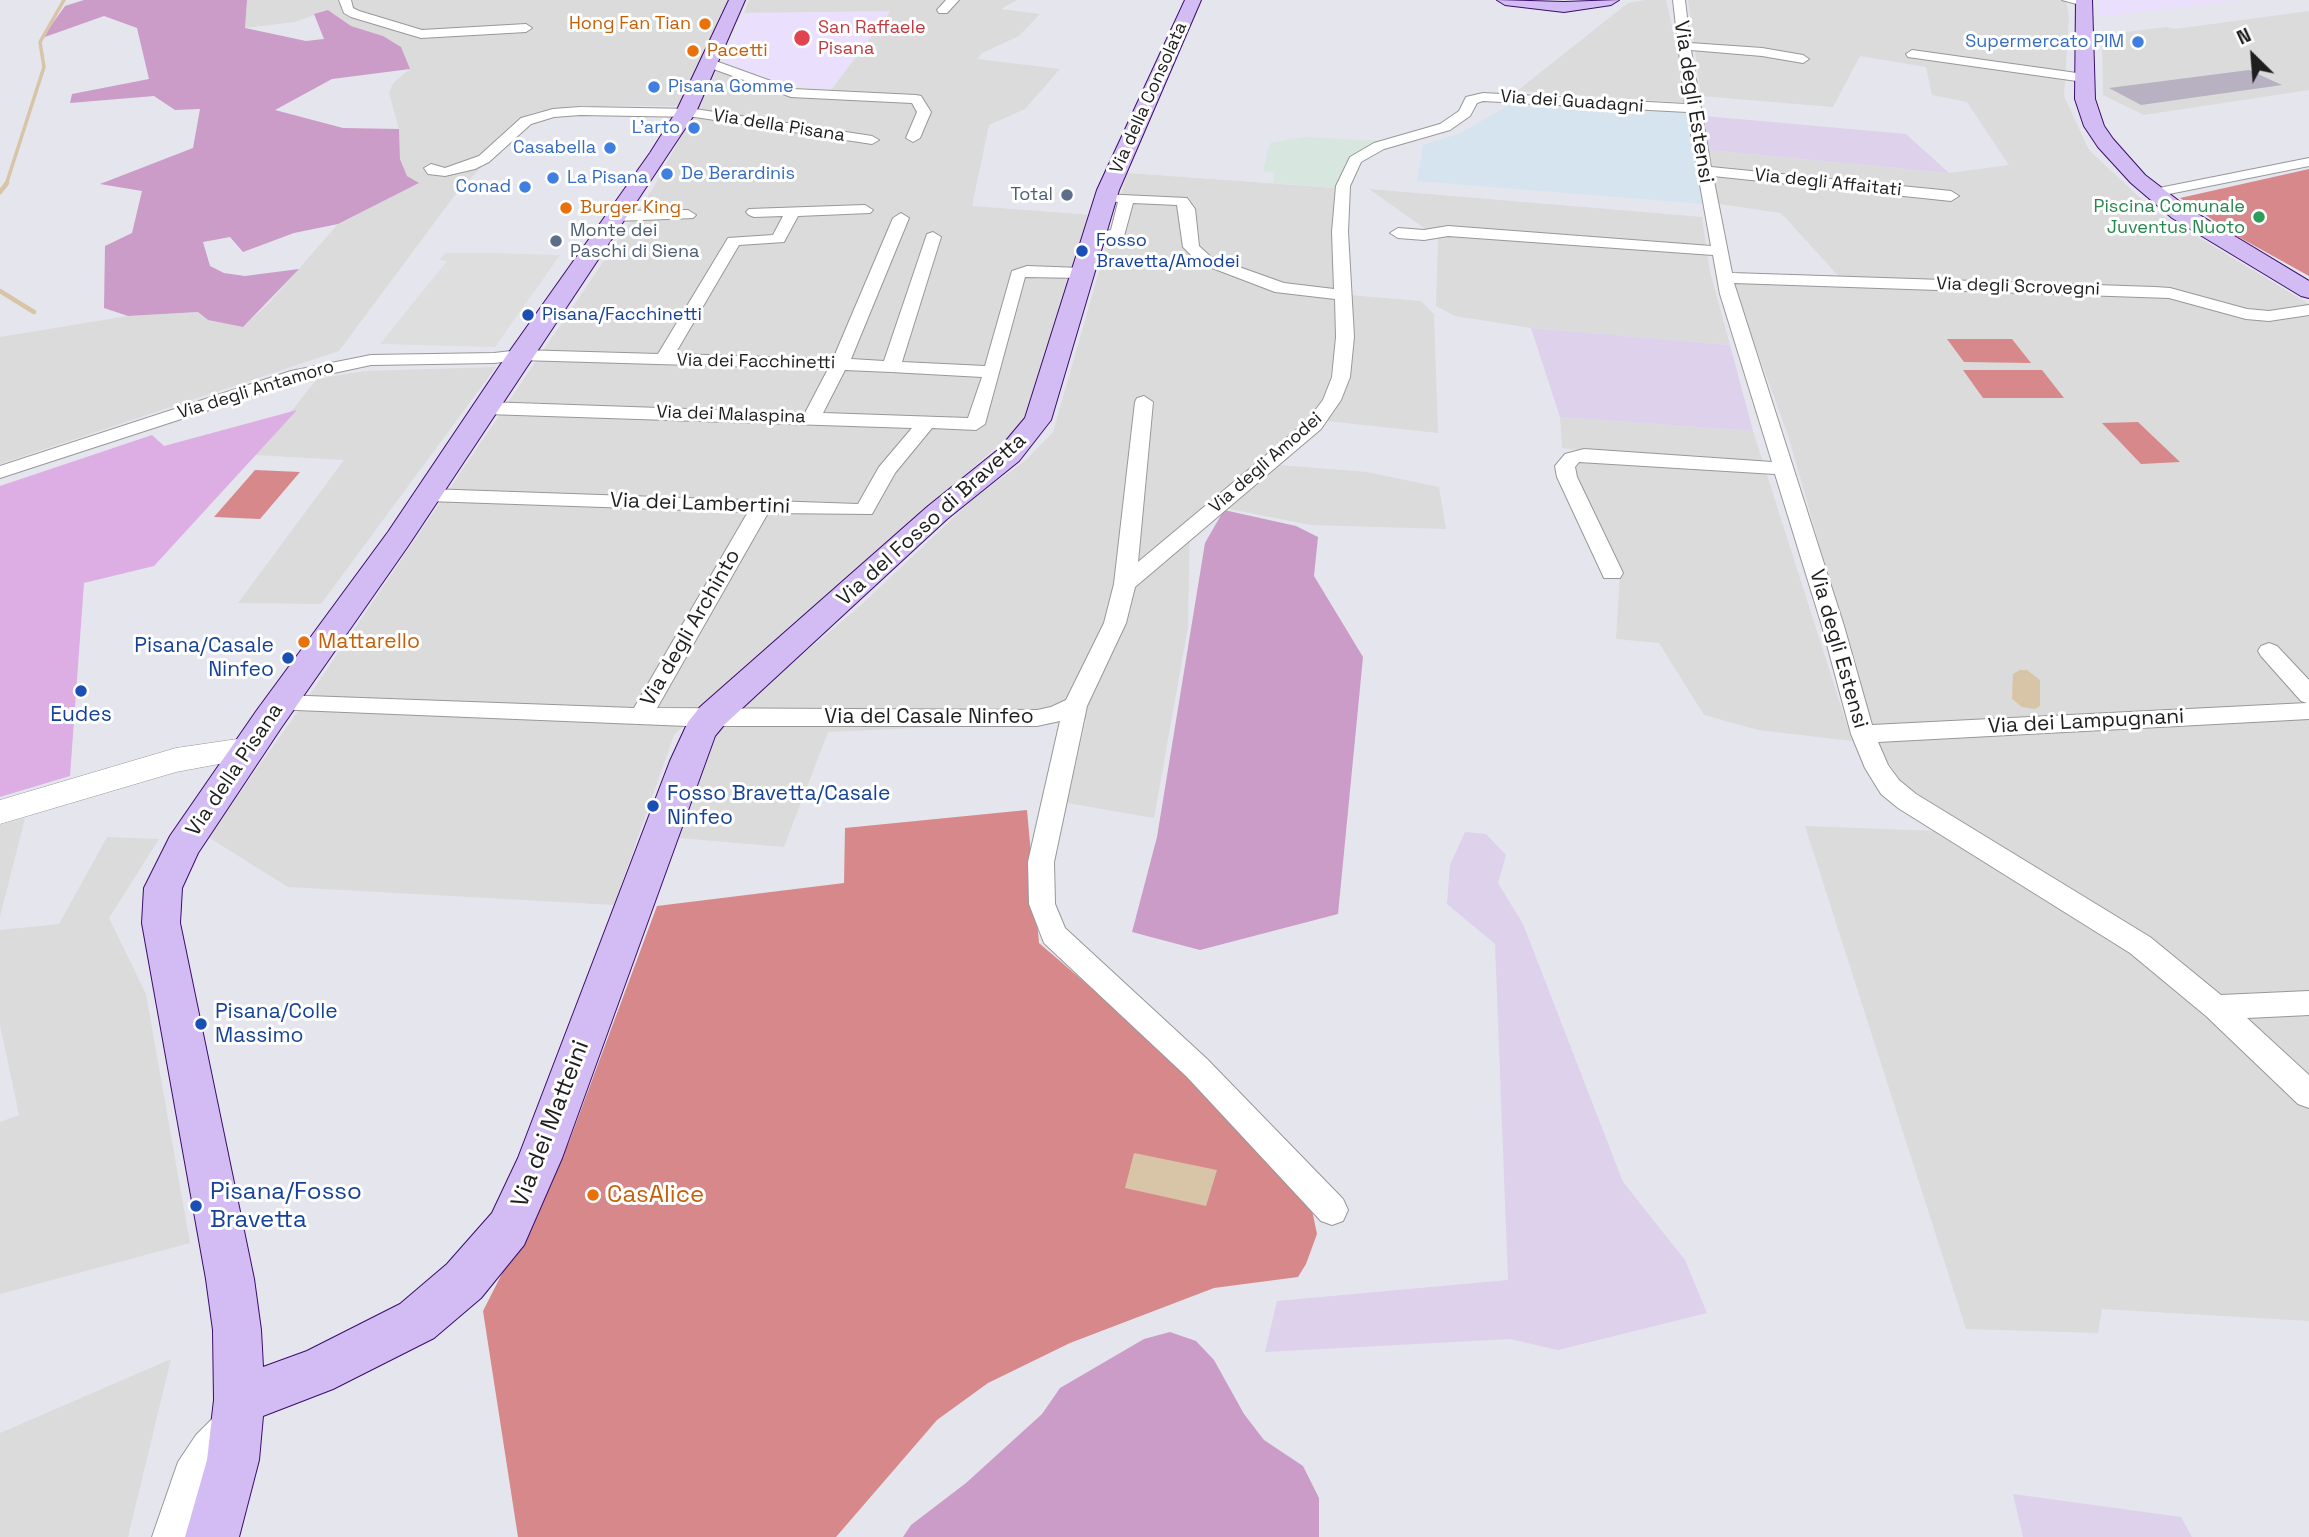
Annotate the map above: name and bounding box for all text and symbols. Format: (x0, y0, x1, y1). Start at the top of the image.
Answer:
place label: Hong Fan Tian (569, 13, 691, 35)
marker: Hong Fan Tian (697, 16, 713, 32)
place label: San Raffaele Pisana (818, 17, 926, 60)
street label: Via della Consolata (1106, 19, 1192, 177)
street label: Via degli Estensi (1668, 19, 1718, 185)
north arrow (2218, 21, 2288, 91)
text: N (2233, 22, 2255, 51)
marker: San Raffaele Pisana (792, 28, 812, 48)
place label: Supermercato PIM (1965, 31, 2124, 53)
marker: Supermercato PIM (2130, 34, 2146, 50)
place label: Pacetti (707, 40, 768, 62)
marker: Pacetti (685, 43, 701, 59)
place label: Pisana Gomme (668, 76, 794, 98)
marker: Pisana Gomme (646, 79, 662, 95)
street label: Via dei Guadagni (1500, 86, 1644, 118)
street label: Via della Pisana (712, 105, 846, 147)
place label: L'arto (632, 117, 680, 139)
marker: L'arto (686, 120, 702, 136)
place label: Casabella (513, 137, 596, 159)
marker: Casabella (602, 140, 618, 156)
place label: De Berardinis (681, 163, 795, 185)
street label: Via degli Affaitati (1753, 165, 1903, 201)
marker: De Berardinis (659, 166, 675, 182)
place label: La Pisana (567, 167, 648, 189)
marker: La Pisana (545, 170, 561, 186)
place label: Conad (456, 176, 511, 198)
marker: Conad (517, 179, 533, 195)
place label: Total (1010, 184, 1053, 206)
marker: Total (1059, 187, 1075, 203)
place label: Piscina Comunale Juventus Nuoto (2094, 196, 2245, 238)
place label: Burger King (580, 197, 681, 219)
marker: Burger King (558, 200, 574, 216)
marker: Piscina Comunale Juventus Nuoto (2251, 209, 2267, 225)
place label: Monte dei Paschi di Siena (570, 220, 699, 262)
place label: Fosso Bravetta/Amodei (1096, 230, 1240, 272)
marker: Monte dei Paschi di Siena (548, 233, 564, 249)
marker: Fosso Bravetta/Amodei (1074, 243, 1090, 259)
street label: Via degli Scrovegni (1936, 273, 2100, 301)
place label: Pisana/Facchinetti (542, 304, 702, 326)
marker: Pisana/Facchinetti (520, 307, 536, 323)
street label: Via dei Facchinetti (676, 350, 836, 374)
street label: Via degli Antamoro (175, 356, 337, 424)
street label: Via dei Malaspina (656, 402, 806, 428)
street label: Via degli Amodei (1205, 408, 1327, 518)
street label: Via del Fosso di Bravetta (832, 428, 1032, 612)
street label: Via dei Lambertini (609, 488, 791, 520)
street label: Via degli Archinto (636, 545, 746, 711)
street label: Via degli Estensi (1803, 567, 1873, 731)
place label: Mattarello (318, 629, 420, 655)
place label: Pisana/Casale Ninfeo (134, 633, 274, 683)
marker: Mattarello (296, 634, 312, 650)
marker: Pisana/Casale Ninfeo (280, 650, 296, 666)
marker: Eudes (73, 683, 89, 699)
street label: Via della Pisana (181, 699, 289, 841)
place label: Eudes (50, 702, 112, 728)
street label: Via del Casale Ninfeo (824, 704, 1034, 730)
street label: Via dei Lampugnani (1987, 704, 2185, 740)
place label: Fosso Bravetta/Casale Ninfeo (667, 781, 890, 831)
marker: Fosso Bravetta/Casale Ninfeo (645, 798, 661, 814)
place label: Pisana/Colle Massimo (215, 999, 338, 1049)
marker: Pisana/Colle Massimo (193, 1016, 209, 1032)
street label: Via dei Matteini (506, 1036, 596, 1212)
place label: Pisana/Fosso Bravetta (210, 1178, 362, 1234)
place label: CasAlice (607, 1181, 704, 1209)
marker: CasAlice (585, 1187, 601, 1203)
marker: Pisana/Fosso Bravetta (188, 1198, 204, 1214)

